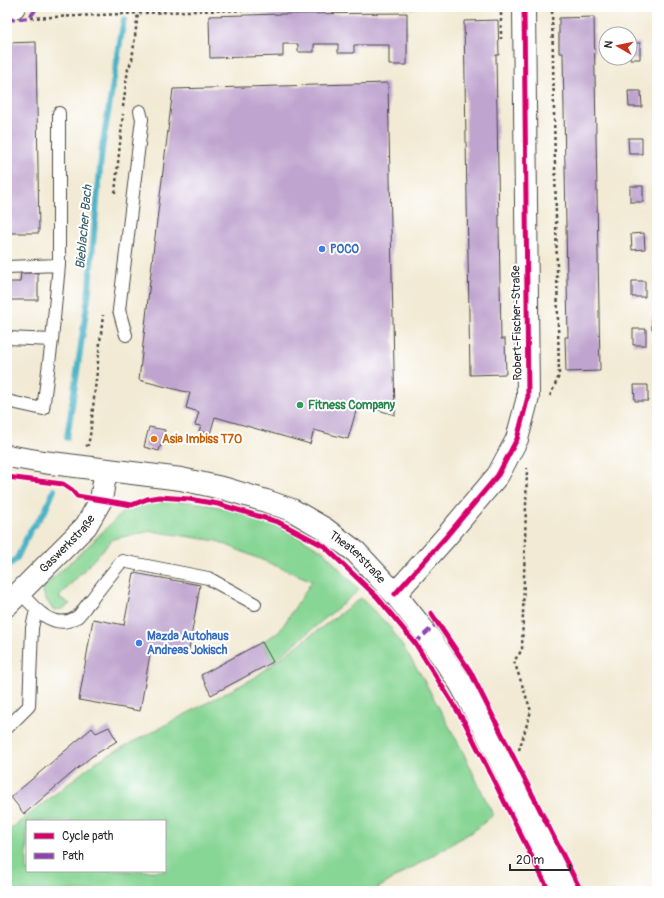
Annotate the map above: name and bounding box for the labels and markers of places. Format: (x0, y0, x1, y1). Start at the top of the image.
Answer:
place label: POCO (330, 242, 359, 257)
marker: POCO (317, 244, 327, 254)
place label: Fitness Company (308, 398, 396, 413)
marker: Fitness Company (295, 400, 305, 410)
place label: Asia Imbiss T70 (162, 432, 242, 447)
marker: Asia Imbiss T70 (149, 434, 159, 444)
place label: Mazda Autohaus Andreas Jokisch (147, 629, 229, 658)
marker: Mazda Autohaus Andreas Jokisch (134, 638, 144, 648)

